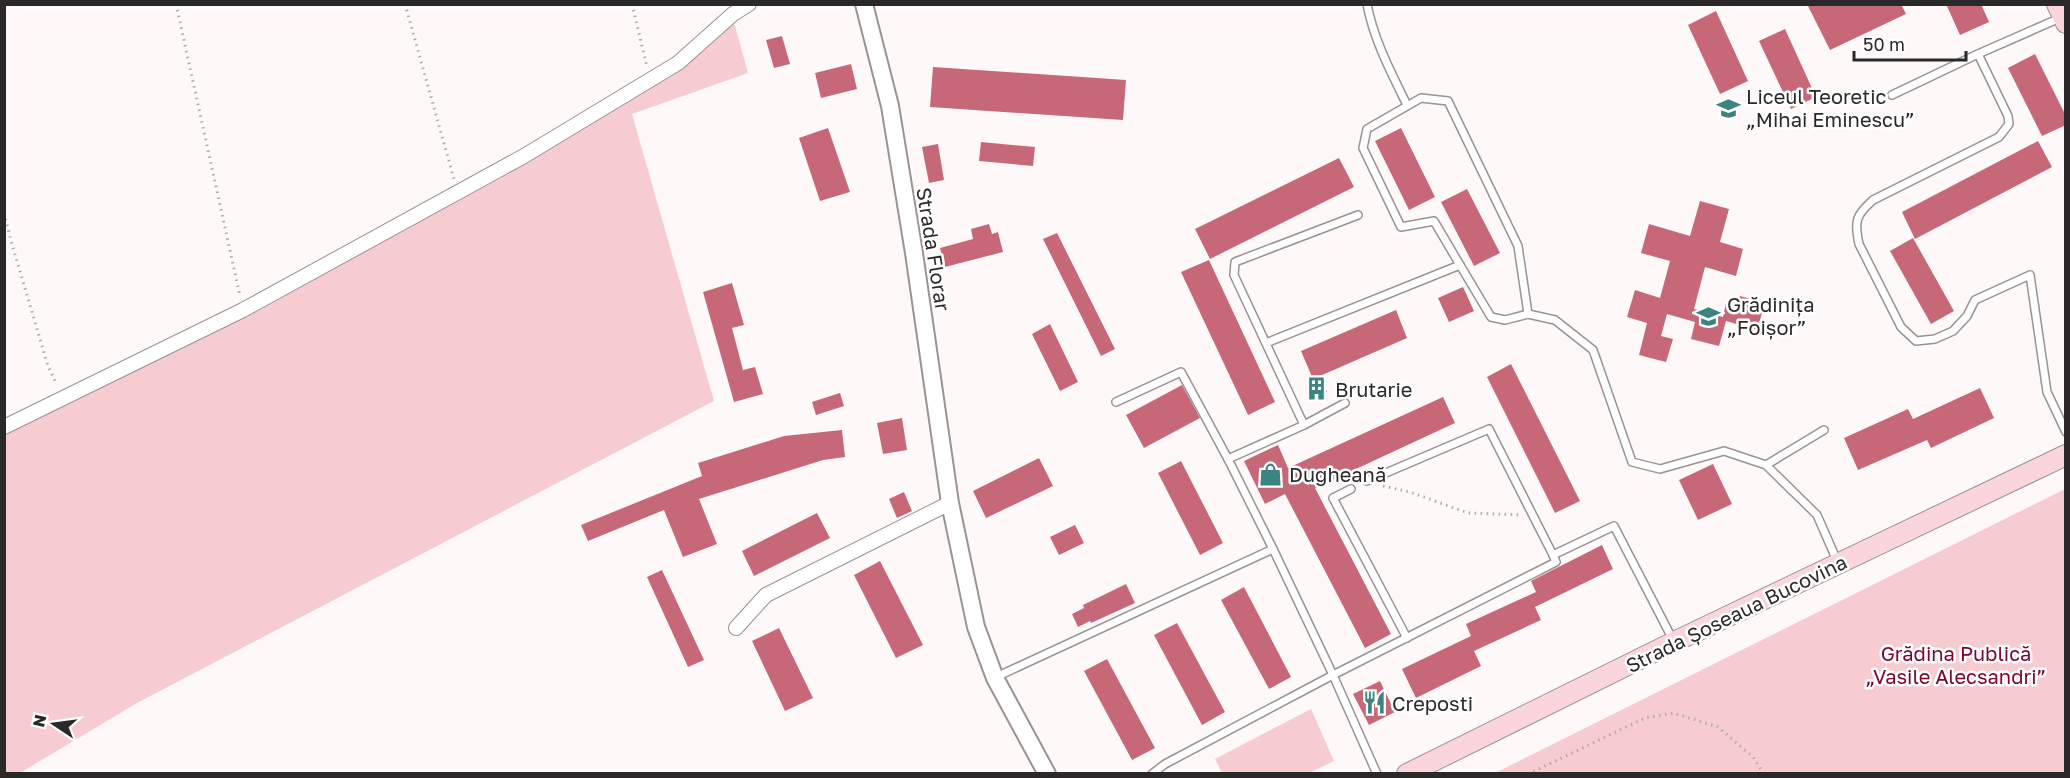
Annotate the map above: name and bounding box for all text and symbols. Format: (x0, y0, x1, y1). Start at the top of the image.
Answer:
scale bar (1854, 24, 1966, 62)
text: 50 m (1863, 33, 1905, 55)
place label: Liceul Teoretic „Mihai Eminescu” (1746, 84, 1915, 131)
school or university icon: Liceul Teoretic „Mihai Eminescu” (1715, 95, 1741, 121)
street label: Strada Florar (912, 186, 956, 313)
place label: Grădinița „Foișor” (1727, 292, 1815, 340)
school or university icon: Grădinița „Foișor” (1696, 303, 1722, 329)
building icon: Brutarie (1304, 376, 1330, 402)
place label: Brutarie (1335, 377, 1412, 401)
shop icon: Dugheană (1258, 461, 1284, 487)
place label: Dugheană (1289, 462, 1386, 486)
street label: Strada Șoseaua Bucovina (1622, 549, 1851, 678)
park label: Grădina Publică „Vasile Alecsandri” (1866, 641, 2046, 688)
restaurant icon: Creposti (1361, 690, 1387, 716)
place label: Creposti (1392, 691, 1473, 715)
north arrow (24, 694, 84, 754)
text: N (28, 712, 50, 729)

